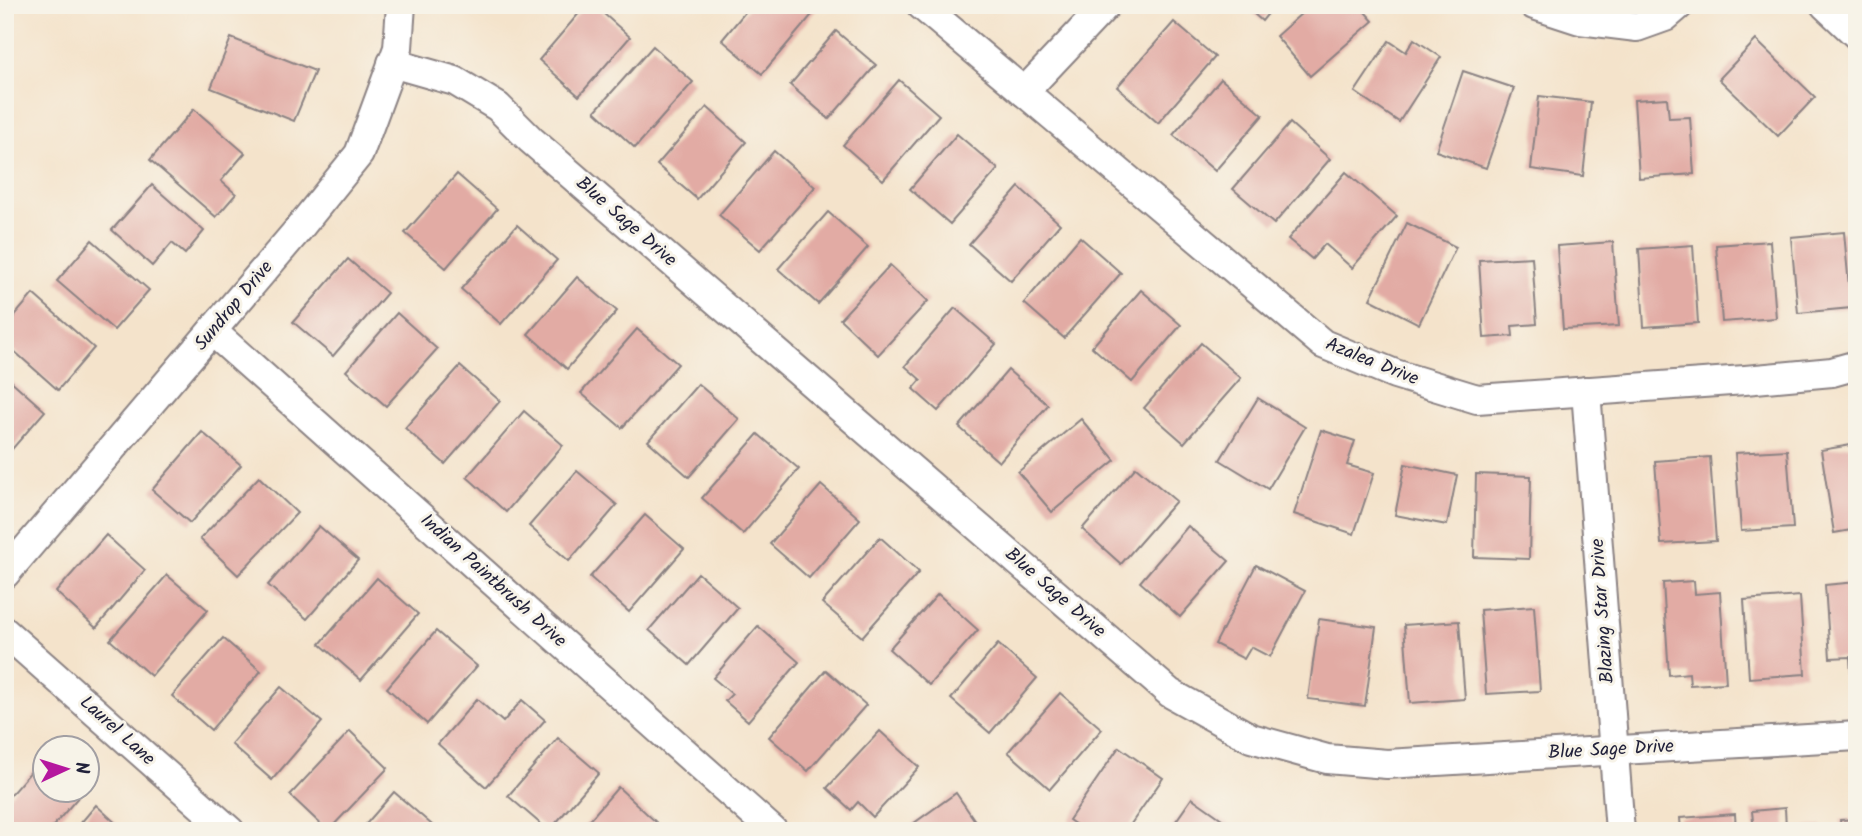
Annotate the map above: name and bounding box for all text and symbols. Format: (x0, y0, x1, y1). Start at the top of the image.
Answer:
street label: Blue Sage Drive (569, 169, 684, 275)
street label: Sundrop Drive (187, 254, 281, 358)
street label: Azalea Drive (1321, 330, 1424, 394)
street label: Indian Paintbrush Drive (413, 507, 574, 656)
street label: Blazing Star Drive (1583, 537, 1623, 684)
street label: Blue Sage Drive (998, 540, 1113, 646)
street label: Laurel Lane (72, 689, 162, 774)
street label: Blue Sage Drive (1547, 732, 1675, 768)
north arrow (32, 734, 102, 804)
text: N (66, 761, 96, 775)

